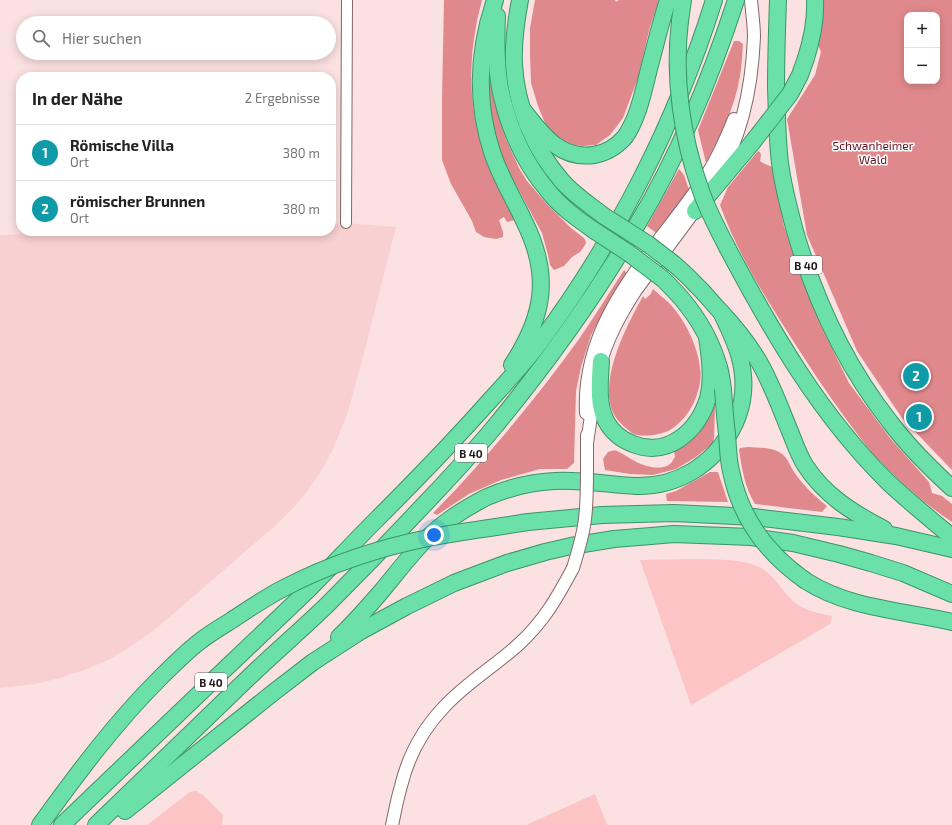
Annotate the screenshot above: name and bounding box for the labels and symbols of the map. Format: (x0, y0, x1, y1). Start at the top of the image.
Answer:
park label: Schwanheimer Wald (832, 138, 914, 166)
road number: B 40 (790, 256, 822, 274)
pin: 2 (903, 361, 929, 391)
pin: 1 (906, 402, 932, 432)
road number: B 40 (455, 444, 487, 462)
your location (424, 525, 444, 545)
road number: B 40 (195, 673, 227, 691)

